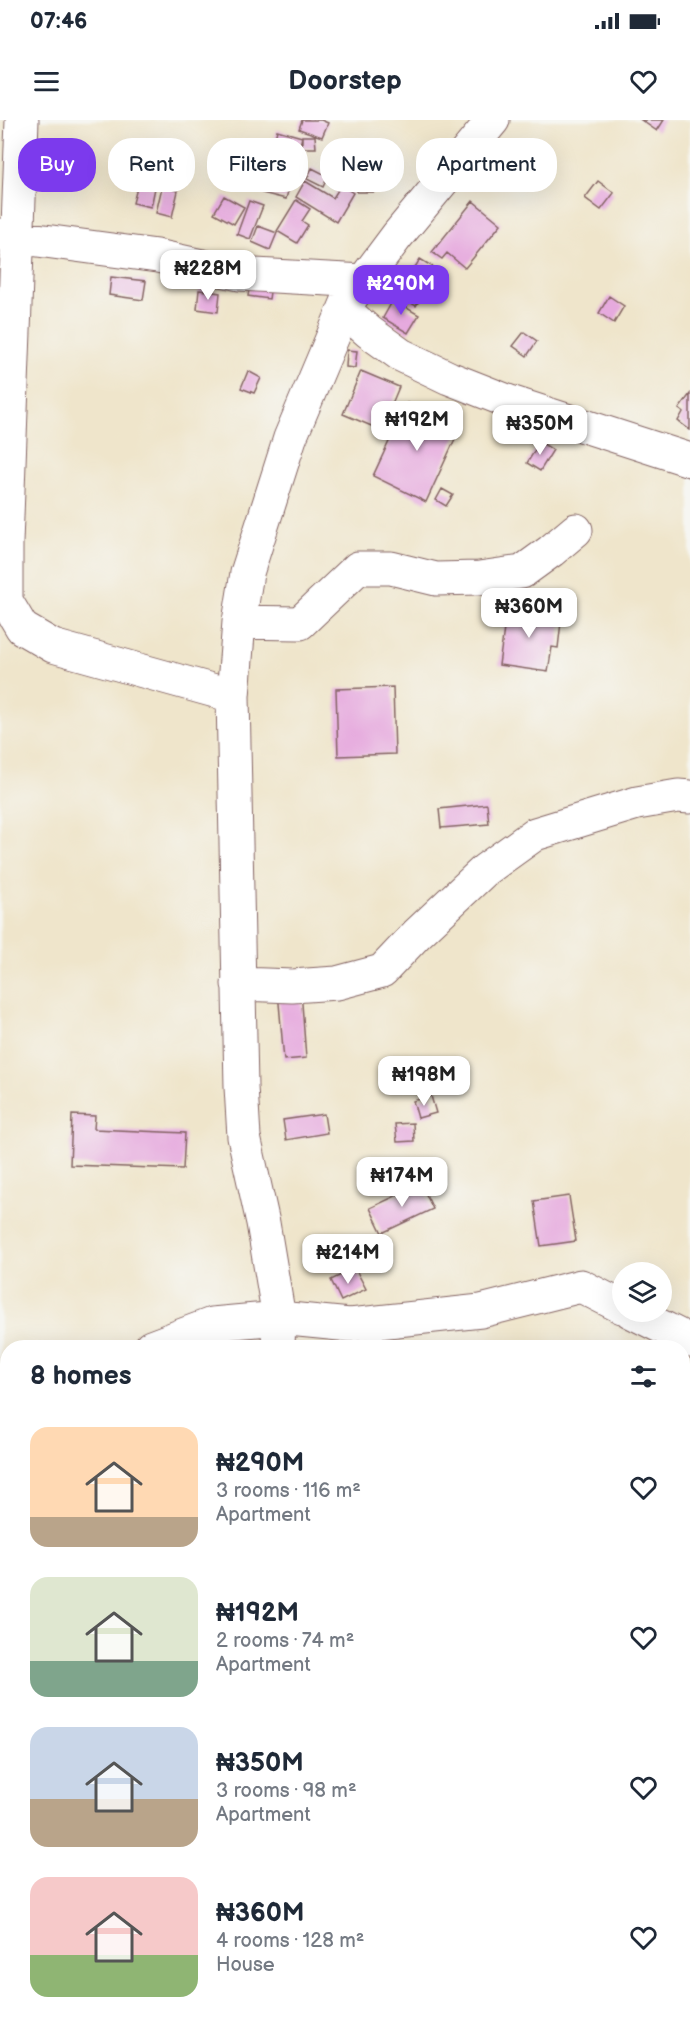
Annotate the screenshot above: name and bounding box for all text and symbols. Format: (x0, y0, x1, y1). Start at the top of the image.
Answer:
text: 07:46 (30, 8, 87, 35)
icon: menu (30, 65, 63, 98)
text: Doorstep (288, 65, 402, 97)
icon: heart (627, 65, 660, 98)
chip: Buy (18, 138, 96, 192)
chip: Rent (108, 138, 195, 192)
chip: Filters (207, 138, 308, 192)
chip: New (320, 138, 404, 192)
chip: Apartment (416, 138, 557, 192)
pin: ₦228M (166, 250, 250, 301)
text: ₦228M (174, 257, 242, 281)
pin: ₦290M (359, 265, 443, 316)
text: ₦290M (367, 272, 435, 296)
pin: ₦192M (375, 401, 459, 452)
pin: ₦350M (498, 405, 582, 456)
text: ₦192M (385, 408, 449, 432)
text: ₦350M (506, 412, 574, 436)
pin: ₦360M (487, 588, 571, 639)
text: ₦360M (495, 595, 563, 619)
pin: ₦198M (382, 1056, 466, 1107)
text: ₦198M (392, 1063, 456, 1087)
pin: ₦174M (360, 1157, 444, 1208)
text: ₦174M (371, 1164, 433, 1188)
pin: ₦214M (306, 1234, 390, 1285)
text: ₦214M (316, 1241, 380, 1265)
map controls (612, 1262, 672, 1322)
button: layers (612, 1262, 672, 1322)
icon: filters (627, 1360, 660, 1393)
text: 8 homes (30, 1361, 132, 1392)
text: ₦290M (216, 1448, 304, 1479)
icon: home (78, 1451, 150, 1523)
icon: heart (627, 1471, 660, 1504)
text: 3 rooms · 116 m² (216, 1479, 361, 1503)
text: Apartment (216, 1503, 311, 1527)
text: ₦192M (216, 1598, 299, 1629)
icon: home (78, 1601, 150, 1673)
icon: heart (627, 1621, 660, 1654)
text: 2 rooms · 74 m² (216, 1629, 354, 1653)
text: Apartment (216, 1653, 311, 1677)
text: ₦350M (216, 1748, 304, 1779)
icon: home (78, 1751, 150, 1823)
icon: heart (627, 1771, 660, 1804)
text: 3 rooms · 98 m² (216, 1779, 357, 1803)
text: Apartment (216, 1803, 311, 1827)
text: ₦360M (216, 1898, 304, 1929)
icon: home (78, 1901, 150, 1973)
icon: heart (627, 1921, 660, 1954)
text: 4 rooms · 128 m² (216, 1929, 364, 1953)
text: House (216, 1953, 275, 1977)

